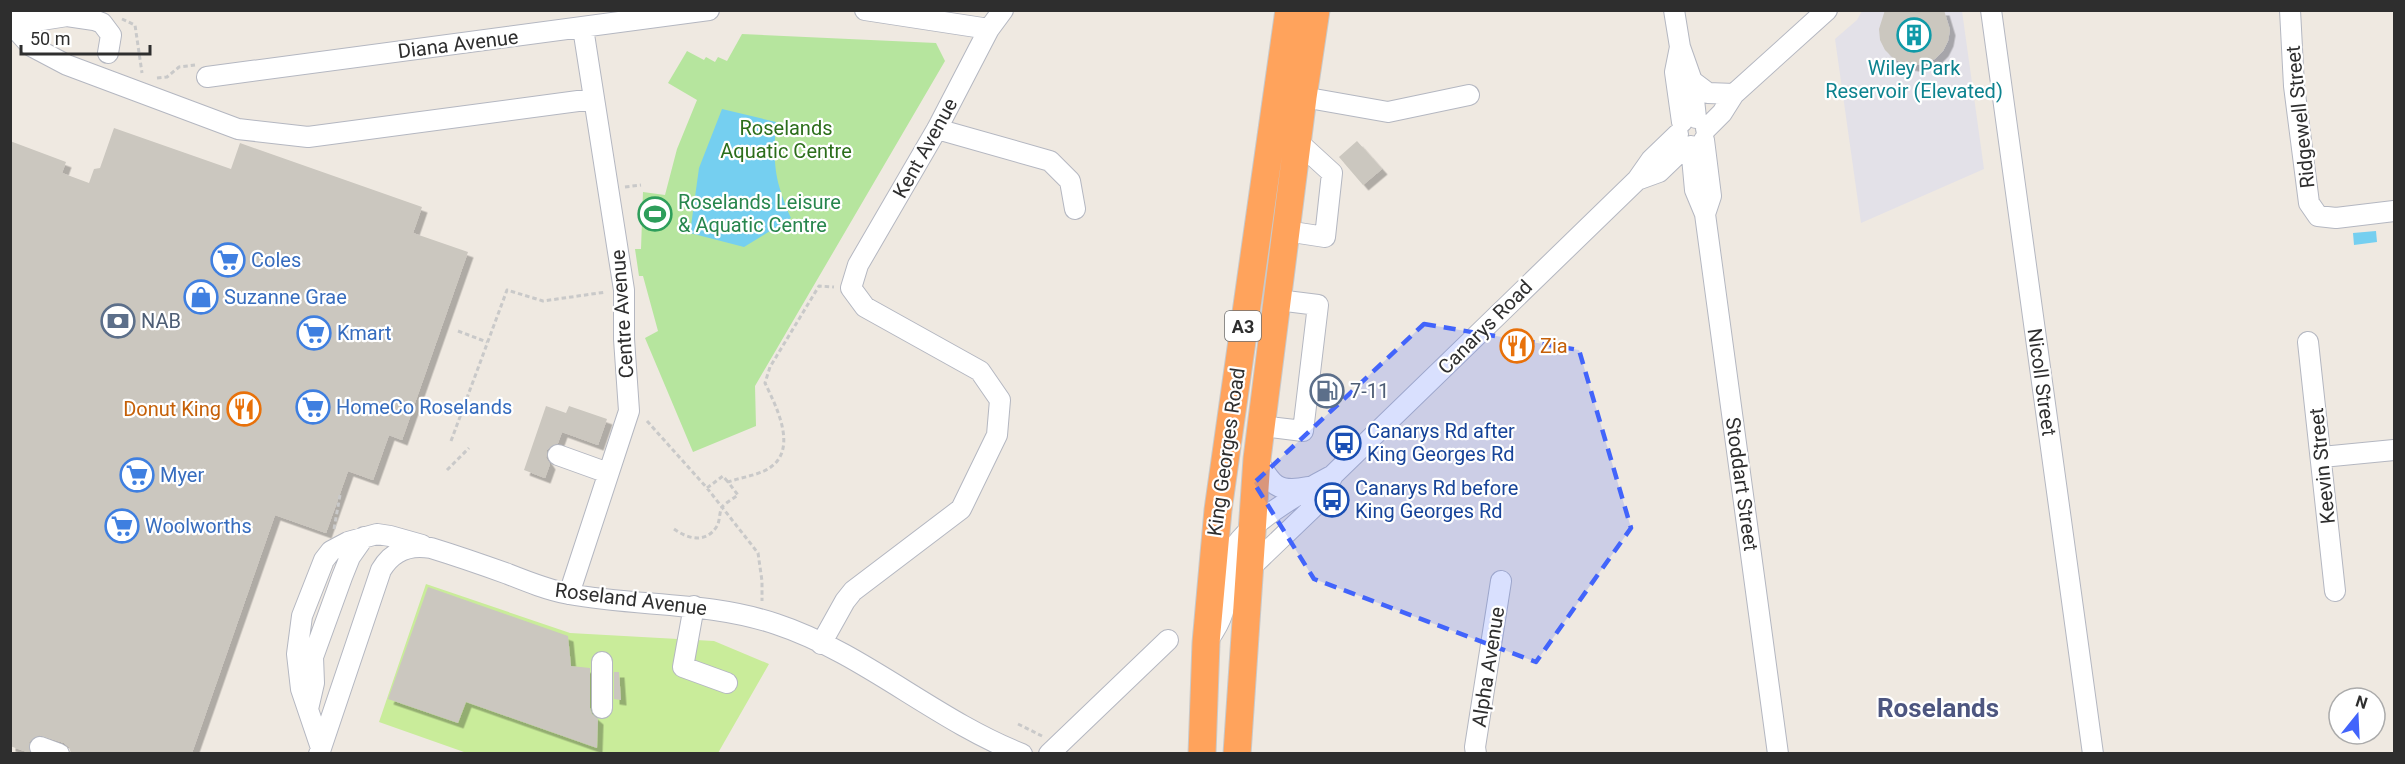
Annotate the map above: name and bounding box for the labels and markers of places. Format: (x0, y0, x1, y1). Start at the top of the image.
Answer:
building icon: Wiley Park Reservoir (Elevated) (1896, 17, 1932, 53)
place label: Wiley Park Reservoir (Elevated) (1825, 56, 2003, 103)
place label: Roselands Leisure & Aquatic Centre (678, 190, 841, 237)
sports icon: Roselands Leisure & Aquatic Centre (637, 196, 673, 232)
supermarket icon: Coles (210, 242, 246, 278)
place label: Coles (251, 248, 301, 272)
shop icon: Suzanne Grae (183, 279, 219, 315)
place label: Suzanne Grae (224, 285, 347, 309)
bank icon: NAB (100, 303, 136, 339)
place label: NAB (141, 309, 181, 333)
supermarket icon: Kmart (296, 315, 332, 351)
place label: Kmart (337, 321, 392, 345)
restaurant icon: Zia (1499, 328, 1535, 364)
place label: Zia (1540, 334, 1568, 358)
fuel station icon: 7-11 (1309, 373, 1345, 409)
place label: 7-11 (1350, 379, 1389, 403)
supermarket icon: HomeCo Roselands (295, 389, 331, 425)
restaurant icon: Donut King (226, 391, 262, 427)
place label: HomeCo Roselands (336, 395, 512, 419)
place label: Donut King (123, 397, 221, 421)
place label: Canarys Rd after King Georges Rd (1367, 419, 1515, 466)
bus stop icon: Canarys Rd after King Georges Rd (1326, 425, 1362, 461)
supermarket icon: Myer (119, 457, 155, 493)
place label: Myer (160, 463, 204, 487)
place label: Canarys Rd before King Georges Rd (1355, 476, 1518, 523)
bus stop icon: Canarys Rd before King Georges Rd (1314, 482, 1350, 518)
supermarket icon: Woolworths (104, 508, 140, 544)
place label: Woolworths (145, 514, 252, 538)

